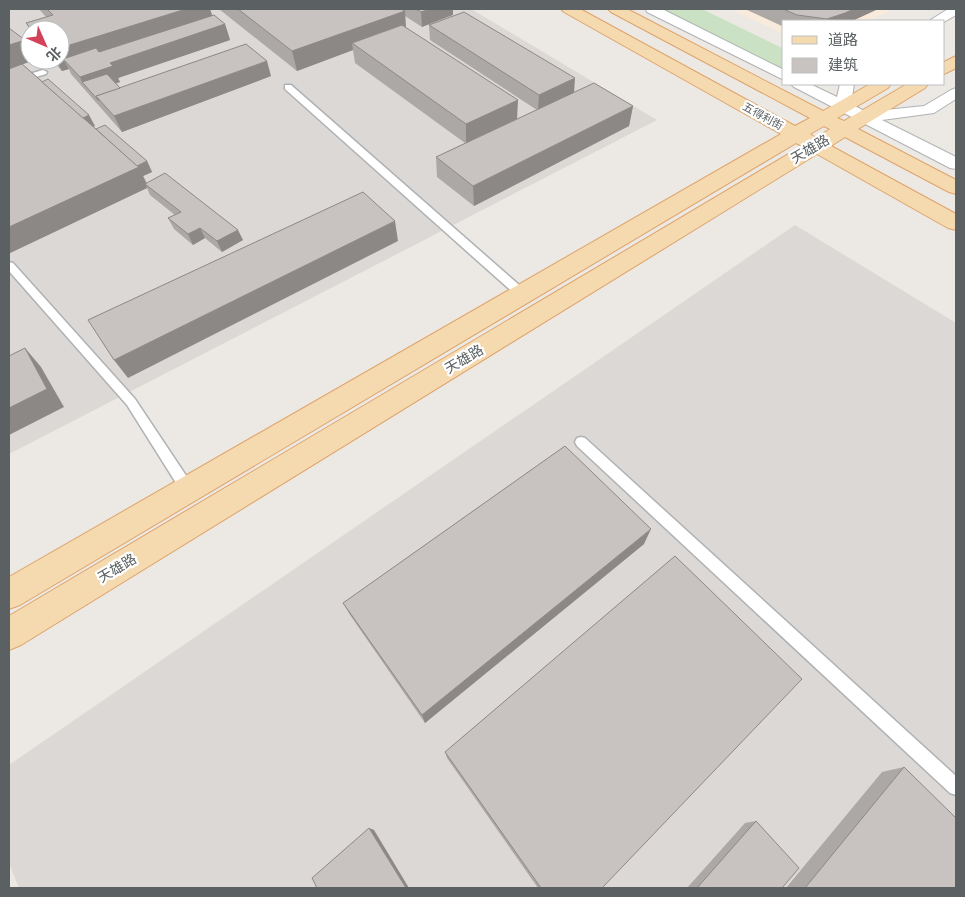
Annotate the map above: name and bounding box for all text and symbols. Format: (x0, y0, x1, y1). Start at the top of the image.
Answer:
north arrow (20, 20, 70, 70)
legend (782, 20, 945, 85)
text: 道路 (828, 30, 858, 49)
text: 北 (43, 43, 66, 66)
text: 建筑 (828, 55, 858, 74)
street label: 五得利街 (740, 99, 786, 133)
street label: 天雄路 (787, 130, 833, 168)
street label: 天雄路 (441, 340, 487, 378)
street label: 天雄路 (94, 549, 140, 587)

